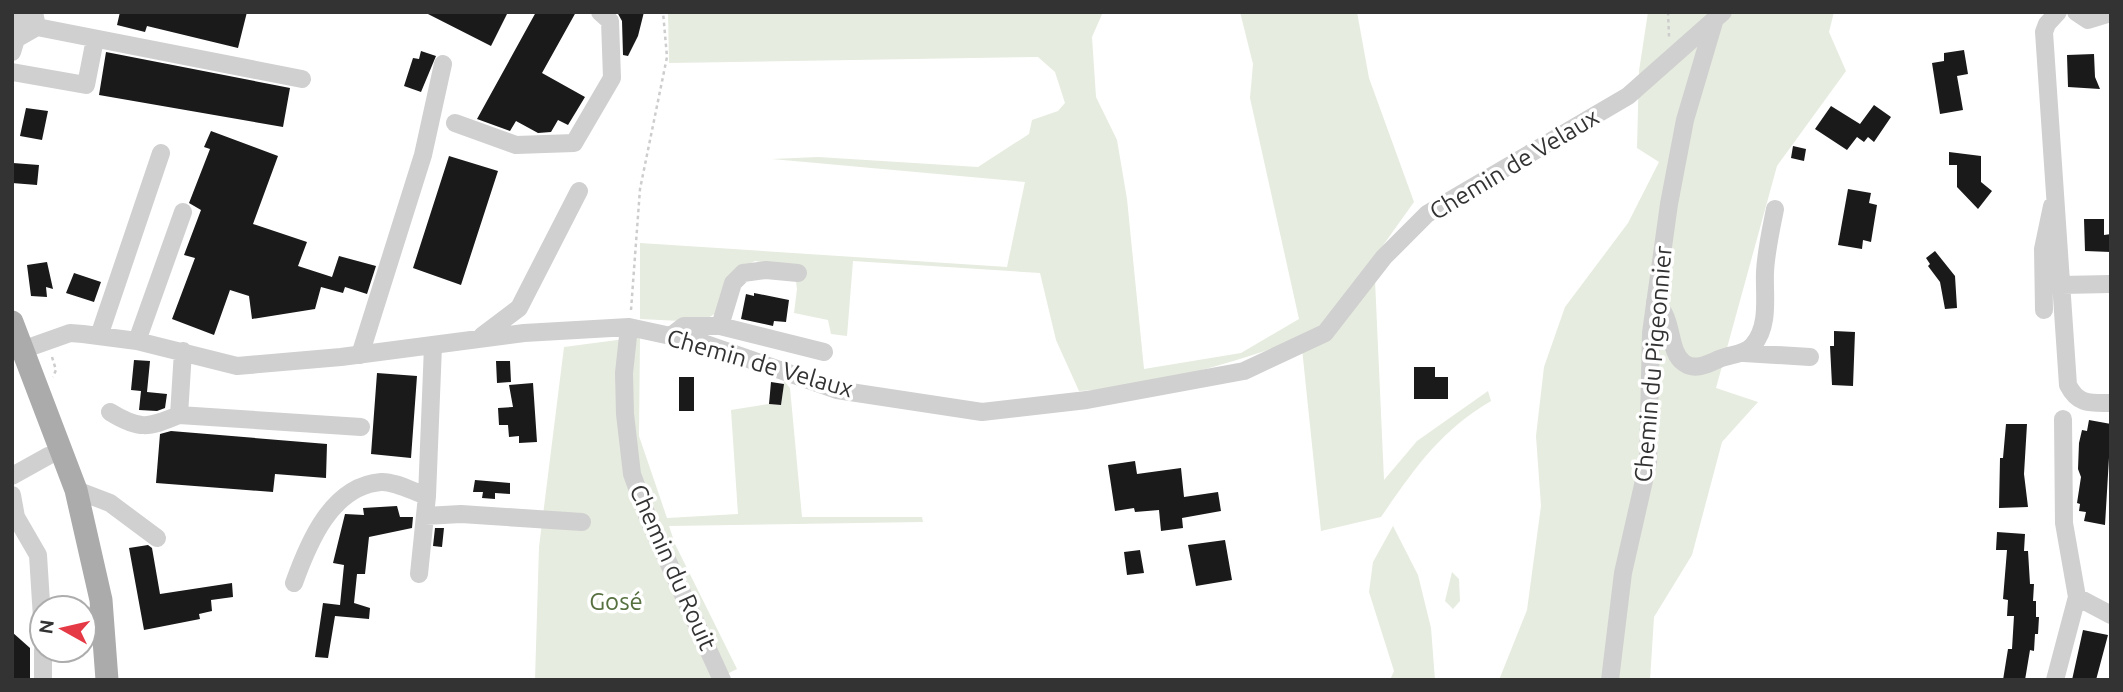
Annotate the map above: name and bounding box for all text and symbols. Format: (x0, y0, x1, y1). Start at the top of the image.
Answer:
street label: Chemin de Velaux (1425, 103, 1603, 225)
street label: Chemin du Pigeonnier (1629, 245, 1677, 483)
street label: Chemin de Velaux (664, 324, 856, 402)
street label: Chemin du Rouit (624, 480, 722, 655)
park label: Gosé (589, 588, 643, 615)
north arrow (28, 594, 98, 664)
text: N (34, 618, 58, 635)

